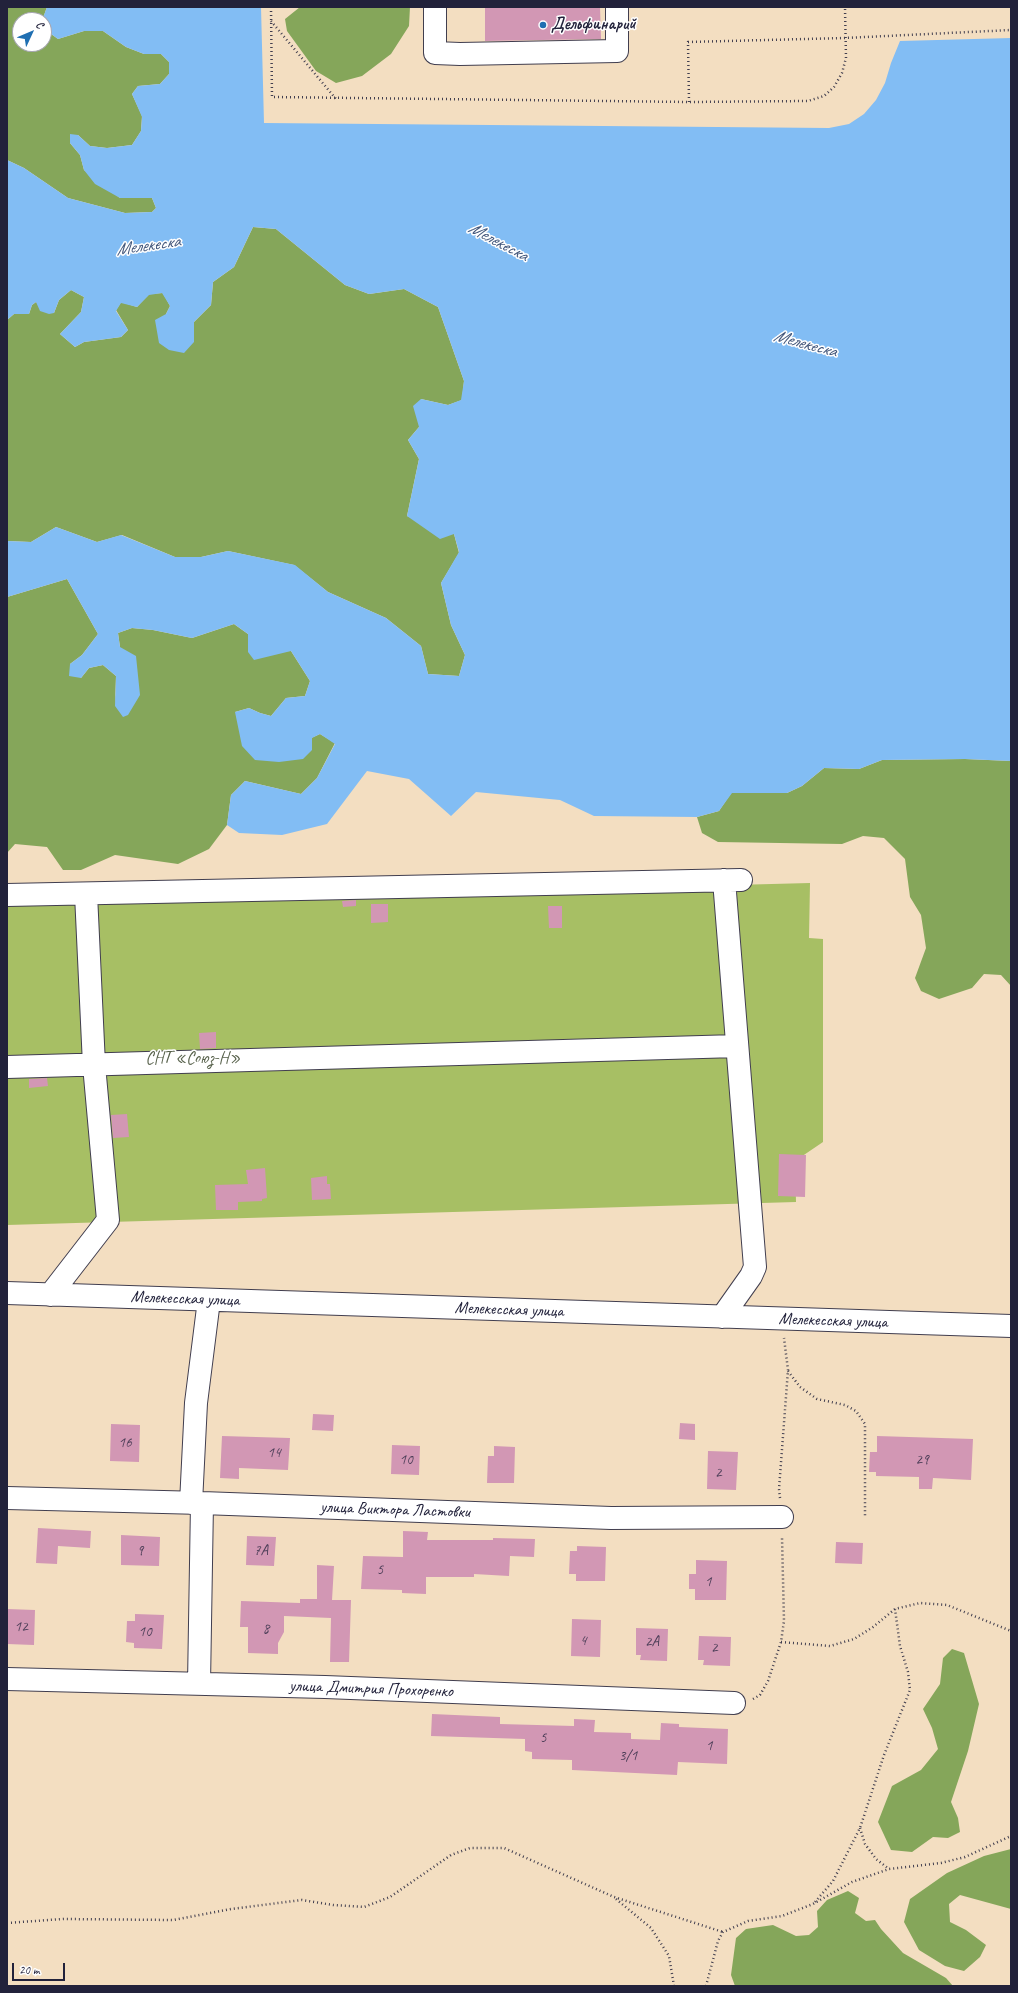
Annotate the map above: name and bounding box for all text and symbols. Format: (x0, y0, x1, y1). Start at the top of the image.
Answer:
north arrow (12, 12, 52, 52)
place label: Дельфинарий (551, 15, 636, 35)
text: С (33, 18, 47, 31)
marker: Дельфинарий (538, 20, 548, 30)
water label: Мелекеска (464, 217, 532, 267)
water label: Мелекеска (115, 231, 181, 261)
water label: Мелекеска (771, 325, 839, 363)
park label: СНТ «Союз-Н» (146, 1049, 240, 1069)
street label: Мелекесская улица (130, 1287, 240, 1311)
street label: Мелекесская улица (454, 1298, 564, 1322)
street label: Мелекесская улица (778, 1309, 888, 1333)
house number: 16 (118, 1434, 132, 1452)
house number: 14 (267, 1444, 281, 1462)
house number: 10 (399, 1451, 413, 1469)
house number: 29 (915, 1451, 929, 1469)
house number: 2 (715, 1464, 721, 1482)
street label: улица Виктора Ластовки (320, 1497, 470, 1523)
house number: 9 (137, 1542, 143, 1560)
house number: 7А (254, 1542, 268, 1560)
house number: 5 (377, 1561, 383, 1579)
house number: 1 (705, 1573, 711, 1591)
house number: 12 (14, 1618, 28, 1636)
house number: 8 (263, 1620, 269, 1638)
house number: 10 (138, 1623, 152, 1641)
house number: 4 (580, 1632, 586, 1650)
house number: 2А (645, 1633, 659, 1651)
house number: 2 (711, 1639, 717, 1657)
street label: улица Дмитрия Прохоренко (289, 1676, 453, 1702)
house number: 5 (540, 1729, 546, 1747)
house number: 1 (706, 1737, 712, 1755)
house number: 3/1 (619, 1747, 637, 1765)
scale bar (14, 1955, 67, 1981)
text: 20 m (19, 1962, 39, 1978)

